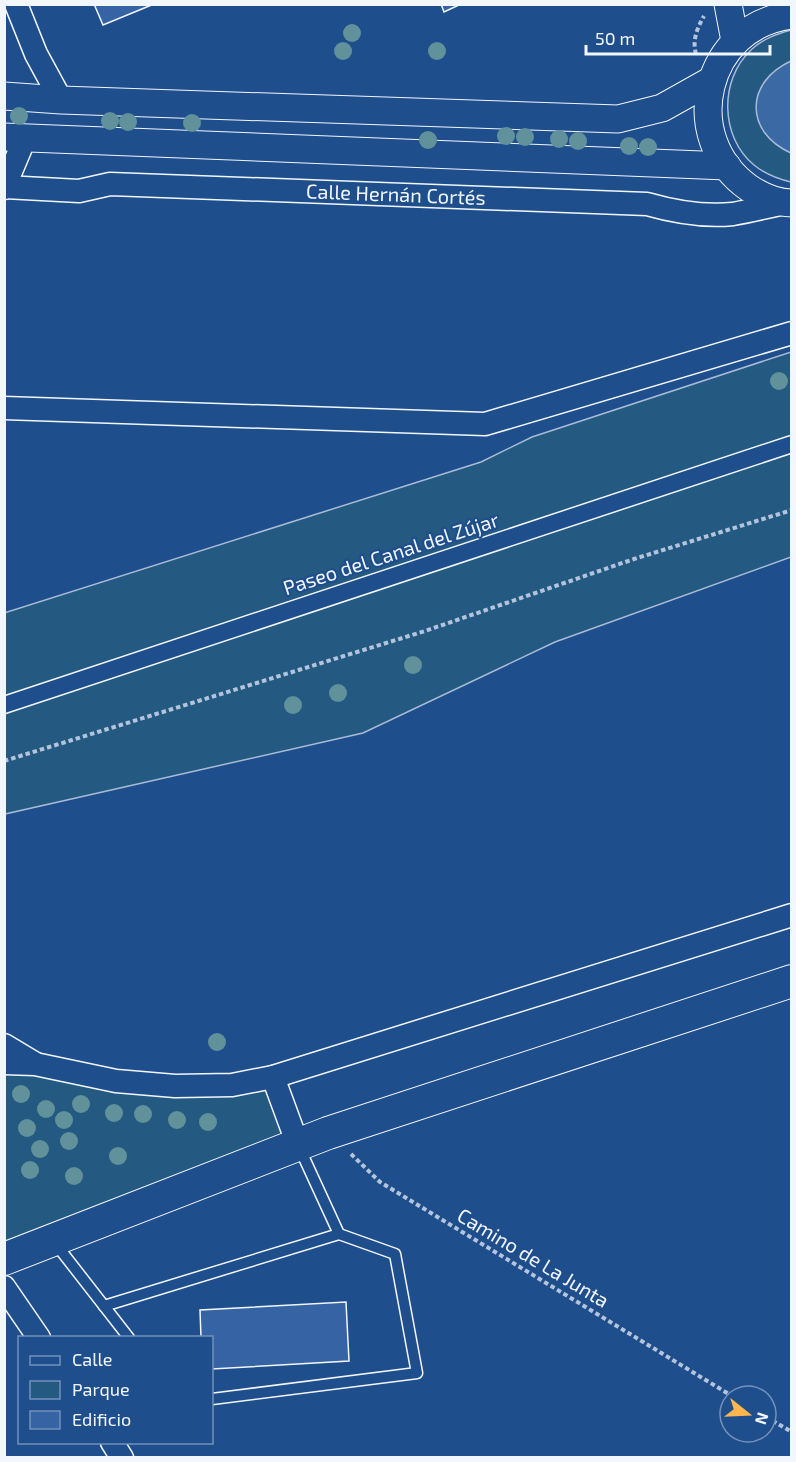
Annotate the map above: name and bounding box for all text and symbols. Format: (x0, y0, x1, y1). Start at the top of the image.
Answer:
scale bar (586, 18, 770, 56)
text: 50 m (595, 27, 635, 49)
street label: Calle Hernán Cortés (306, 178, 486, 209)
street label: Paseo del Canal del Zújar (280, 507, 502, 599)
street label: Camino de La Junta (453, 1202, 614, 1312)
legend (18, 1336, 213, 1444)
text: Calle (72, 1348, 113, 1370)
text: Parque (72, 1378, 130, 1400)
north arrow (718, 1384, 778, 1444)
text: Edificio (72, 1408, 131, 1430)
text: N (752, 1410, 774, 1427)

